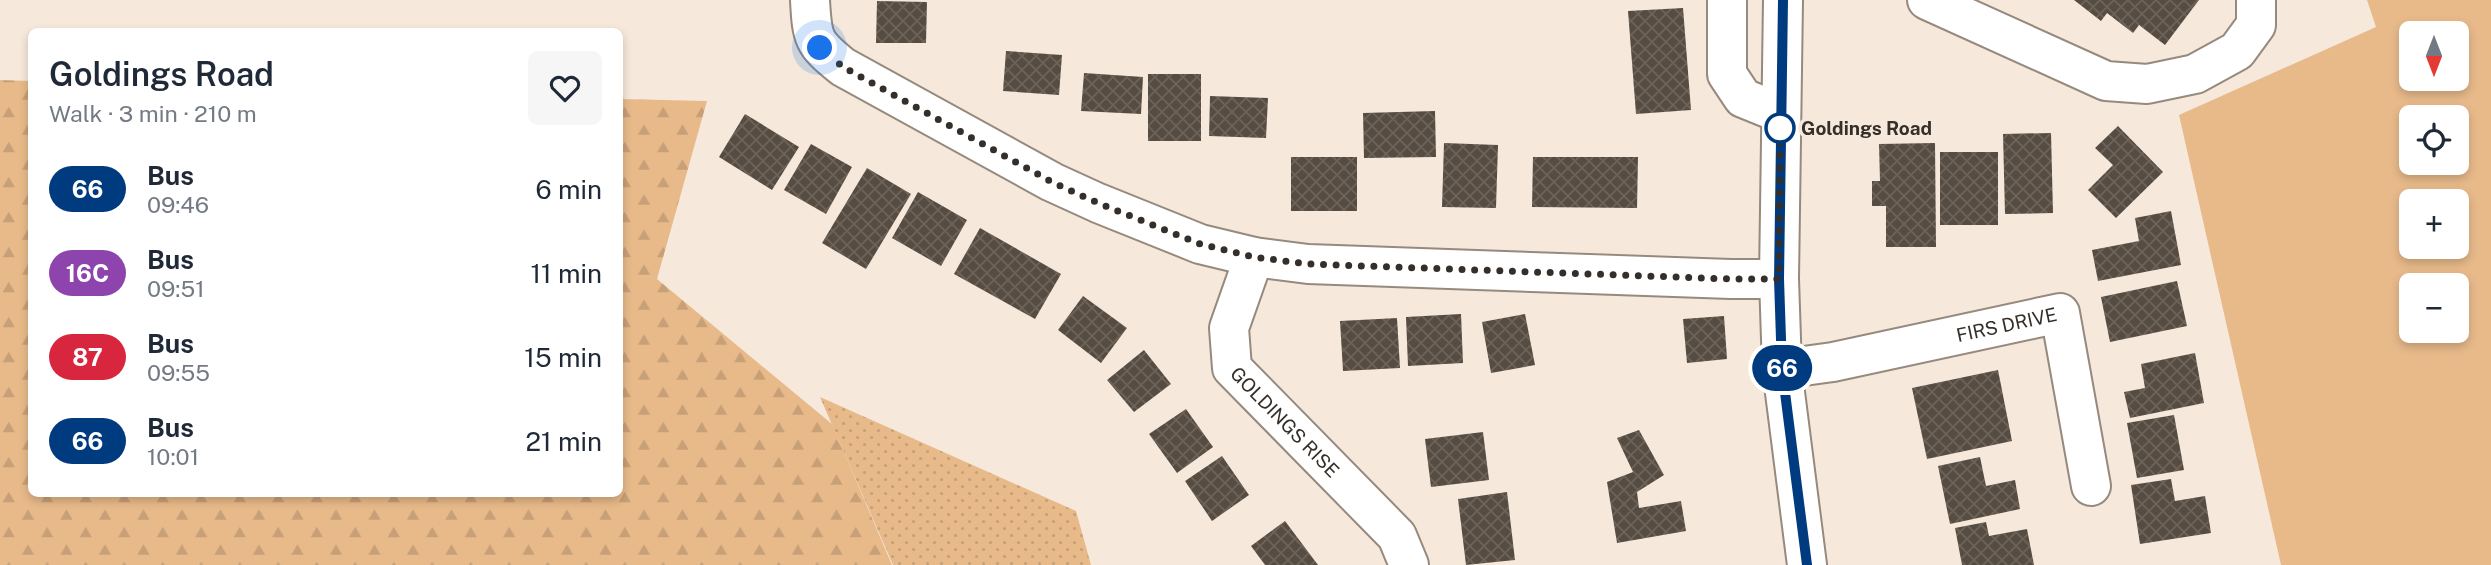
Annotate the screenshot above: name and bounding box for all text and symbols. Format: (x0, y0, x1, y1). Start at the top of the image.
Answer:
north arrow (2399, 21, 2469, 91)
map controls (2399, 21, 2469, 343)
your location (802, 30, 837, 65)
button: heart (528, 51, 602, 125)
text: Goldings Road (49, 55, 274, 93)
text: Walk · 3 min · 210 m (49, 100, 257, 127)
button: locate (2399, 105, 2469, 175)
marker: Goldings Road (1765, 113, 1795, 143)
place label: Goldings Road (1801, 117, 1932, 139)
text: Bus (147, 160, 194, 191)
text: 6 min (535, 174, 602, 205)
text: 66 (72, 175, 103, 203)
button: + (2399, 189, 2469, 259)
text: 09:46 (147, 191, 209, 218)
text: Bus (147, 244, 194, 275)
text: 11 min (530, 258, 602, 289)
text: 16C (66, 259, 109, 287)
button: − (2399, 273, 2469, 343)
text: 09:51 (147, 275, 205, 302)
street label: FIRS DRIVE (1954, 303, 2059, 346)
text: Bus (147, 328, 194, 359)
text: 15 min (524, 342, 602, 373)
text: 87 (72, 343, 103, 371)
line badge: 66 (1750, 345, 1814, 391)
text: 66 (1766, 354, 1798, 382)
text: 09:55 (147, 359, 210, 386)
street label: GOLDINGS RISE (1226, 362, 1344, 482)
text: Bus (147, 412, 194, 443)
text: 21 min (526, 426, 602, 457)
text: 66 (72, 427, 103, 455)
text: 10:01 (147, 443, 199, 470)

